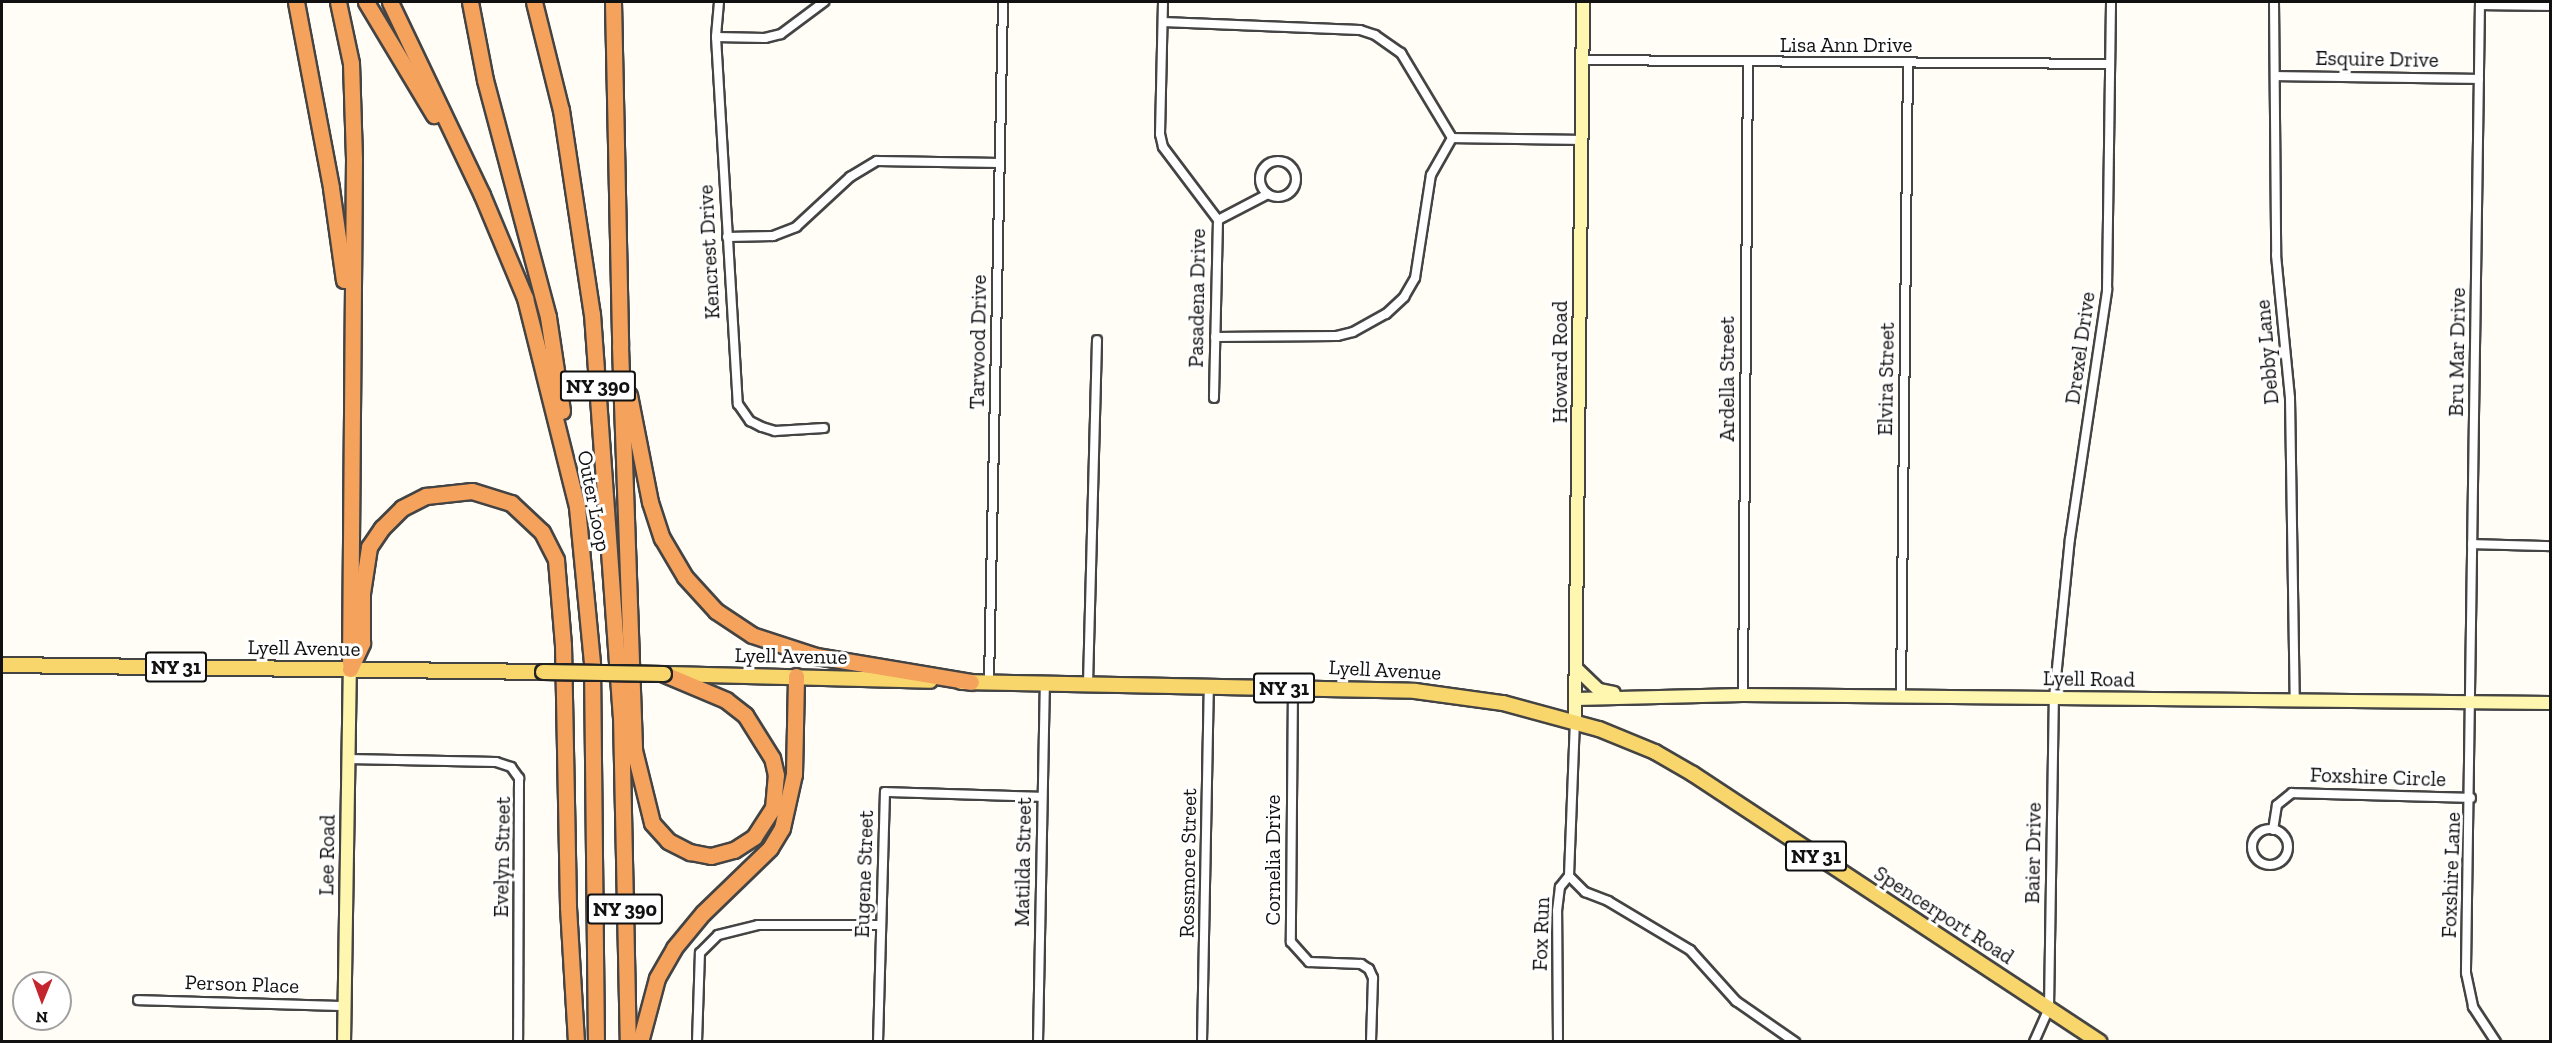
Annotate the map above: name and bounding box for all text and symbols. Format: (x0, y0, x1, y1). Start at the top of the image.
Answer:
street label: Lisa Ann Drive (1779, 32, 1913, 58)
street label: Esquire Drive (2315, 45, 2439, 73)
street label: Kencrest Drive (693, 184, 725, 320)
street label: Pasadena Drive (1183, 228, 1211, 368)
street label: Tarwood Drive (964, 275, 992, 409)
street label: Bru Mar Drive (2443, 287, 2471, 417)
street label: Drexel Drive (2060, 290, 2100, 406)
street label: Debby Lane (2250, 298, 2284, 406)
street label: Howard Road (1547, 301, 1573, 423)
street label: Ardella Street (1714, 316, 1740, 442)
street label: Elvira Street (1872, 322, 1900, 436)
road number: NY 390 (559, 369, 637, 403)
street label: Outer Loop (572, 448, 616, 554)
street label: Lyell Avenue (247, 634, 361, 662)
street label: Lyell Avenue (734, 642, 848, 670)
road number: NY 31 (144, 650, 207, 684)
street label: Lyell Avenue (1328, 654, 1442, 686)
street label: Lyell Road (2043, 666, 2135, 692)
road number: NY 31 (1252, 671, 1316, 705)
street label: Foxshire Circle (2310, 762, 2446, 792)
street label: Rossmore Street (1174, 788, 1202, 938)
street label: Cornelia Drive (1260, 795, 1286, 925)
street label: Evelyn Street (488, 796, 516, 918)
street label: Matilda Street (1009, 797, 1037, 927)
street label: Baier Drive (2020, 802, 2046, 904)
street label: Eugene Street (849, 810, 879, 938)
street label: Foxshire Lane (2436, 811, 2466, 939)
street label: Lee Road (314, 814, 340, 896)
road number: NY 31 (1784, 839, 1848, 873)
street label: Spencerport Road (1869, 860, 2019, 970)
road number: NY 390 (586, 892, 664, 926)
street label: Fox Run (1527, 897, 1555, 971)
street label: Person Place (184, 969, 300, 999)
north arrow (12, 971, 72, 1031)
text: N (35, 1008, 48, 1027)

